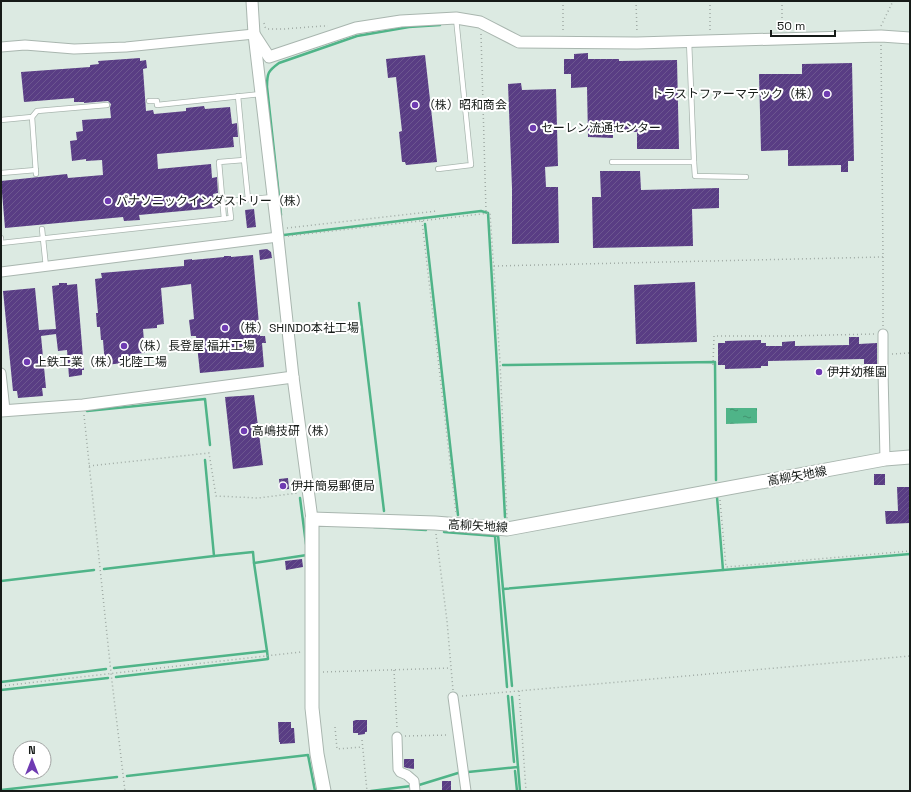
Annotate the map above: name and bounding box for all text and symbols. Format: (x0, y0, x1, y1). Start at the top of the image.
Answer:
scale bar (771, 12, 835, 38)
text: 50 m (777, 18, 805, 34)
place label: トラストファーマテック（株） (651, 86, 819, 102)
marker: トラストファーマテック（株） (822, 89, 832, 99)
place label: （株）昭和商会 (423, 97, 507, 113)
marker: （株）昭和商会 (410, 100, 420, 110)
place label: セーレン流通センター (541, 120, 661, 136)
marker: セーレン流通センター (528, 123, 538, 133)
place label: パナソニックインダストリー（株） (116, 193, 308, 209)
marker: パナソニックインダストリー（株） (103, 196, 113, 206)
place label: （株）SHINDO本社工場 (233, 320, 359, 336)
marker: （株）SHINDO本社工場 (220, 323, 230, 333)
place label: （株）長登屋 福井工場 (132, 338, 255, 354)
marker: （株）長登屋 福井工場 (119, 341, 129, 351)
place label: 上鉄工業（株）北陸工場 (35, 354, 167, 370)
marker: 上鉄工業（株）北陸工場 (22, 357, 32, 367)
place label: 伊井幼稚園 (827, 364, 887, 380)
marker: 伊井幼稚園 (814, 367, 824, 377)
place label: 高嶋技研（株） (252, 423, 336, 439)
marker: 高嶋技研（株） (239, 426, 249, 436)
street label: 高柳矢地線 (766, 463, 828, 489)
place label: 伊井簡易郵便局 (291, 478, 375, 494)
marker: 伊井簡易郵便局 (278, 481, 288, 491)
street label: 高柳矢地線 (448, 516, 508, 536)
north arrow (12, 740, 52, 780)
text: N (28, 743, 36, 757)

